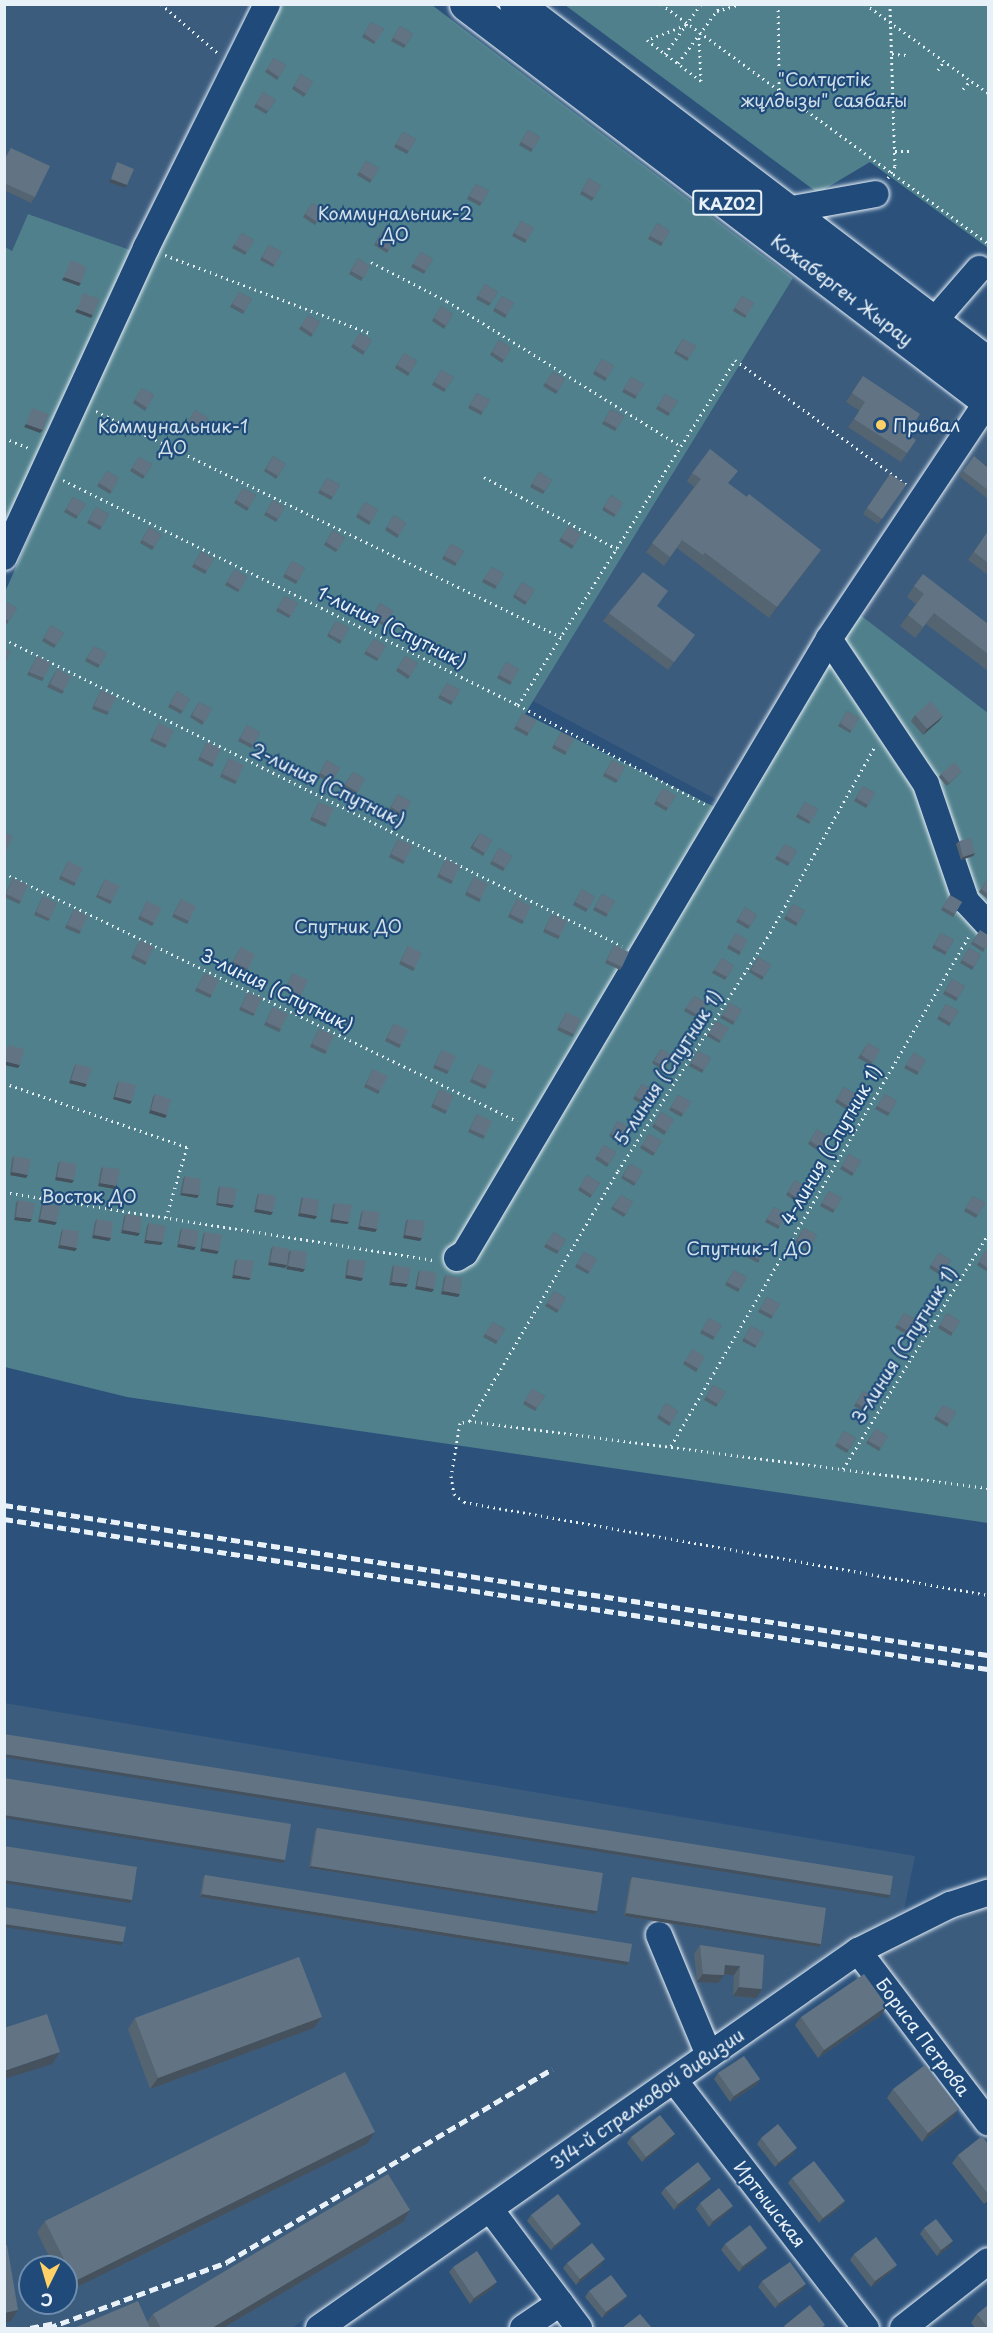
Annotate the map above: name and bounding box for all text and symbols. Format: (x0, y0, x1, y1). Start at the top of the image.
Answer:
park label: "Солтүстік жұлдызы" саябағы (741, 69, 907, 112)
road number: KAZ02 (691, 190, 763, 216)
park label: Коммунальник-2 ДО (318, 203, 472, 246)
street label: Кожаберген Жырау (766, 229, 918, 351)
place label: Привал (893, 414, 960, 436)
park label: Коммунальник-1 ДО (98, 416, 248, 458)
marker: Привал (874, 418, 888, 432)
street label: 1-линия (Спутник) (314, 582, 470, 672)
street label: 2-линия (Спутник) (248, 739, 408, 831)
park label: Спутник ДО (293, 915, 403, 937)
street label: 3-линия (Спутник) (197, 944, 357, 1036)
street label: 5-линия (Спутник 1) (610, 986, 726, 1150)
street label: 4-линия (Спутник 1) (776, 1061, 886, 1229)
park label: Восток ДО (41, 1185, 137, 1207)
park label: Спутник-1 ДО (686, 1237, 812, 1259)
street label: 3-линия (Спутник 1) (847, 1263, 961, 1427)
street label: Бориса Петрова (871, 1973, 975, 2101)
street label: 314-й стрелковой дивизии (546, 2023, 748, 2175)
street label: Иртышская (730, 2156, 810, 2252)
north arrow (18, 2255, 78, 2315)
text: С (40, 2288, 54, 2313)

